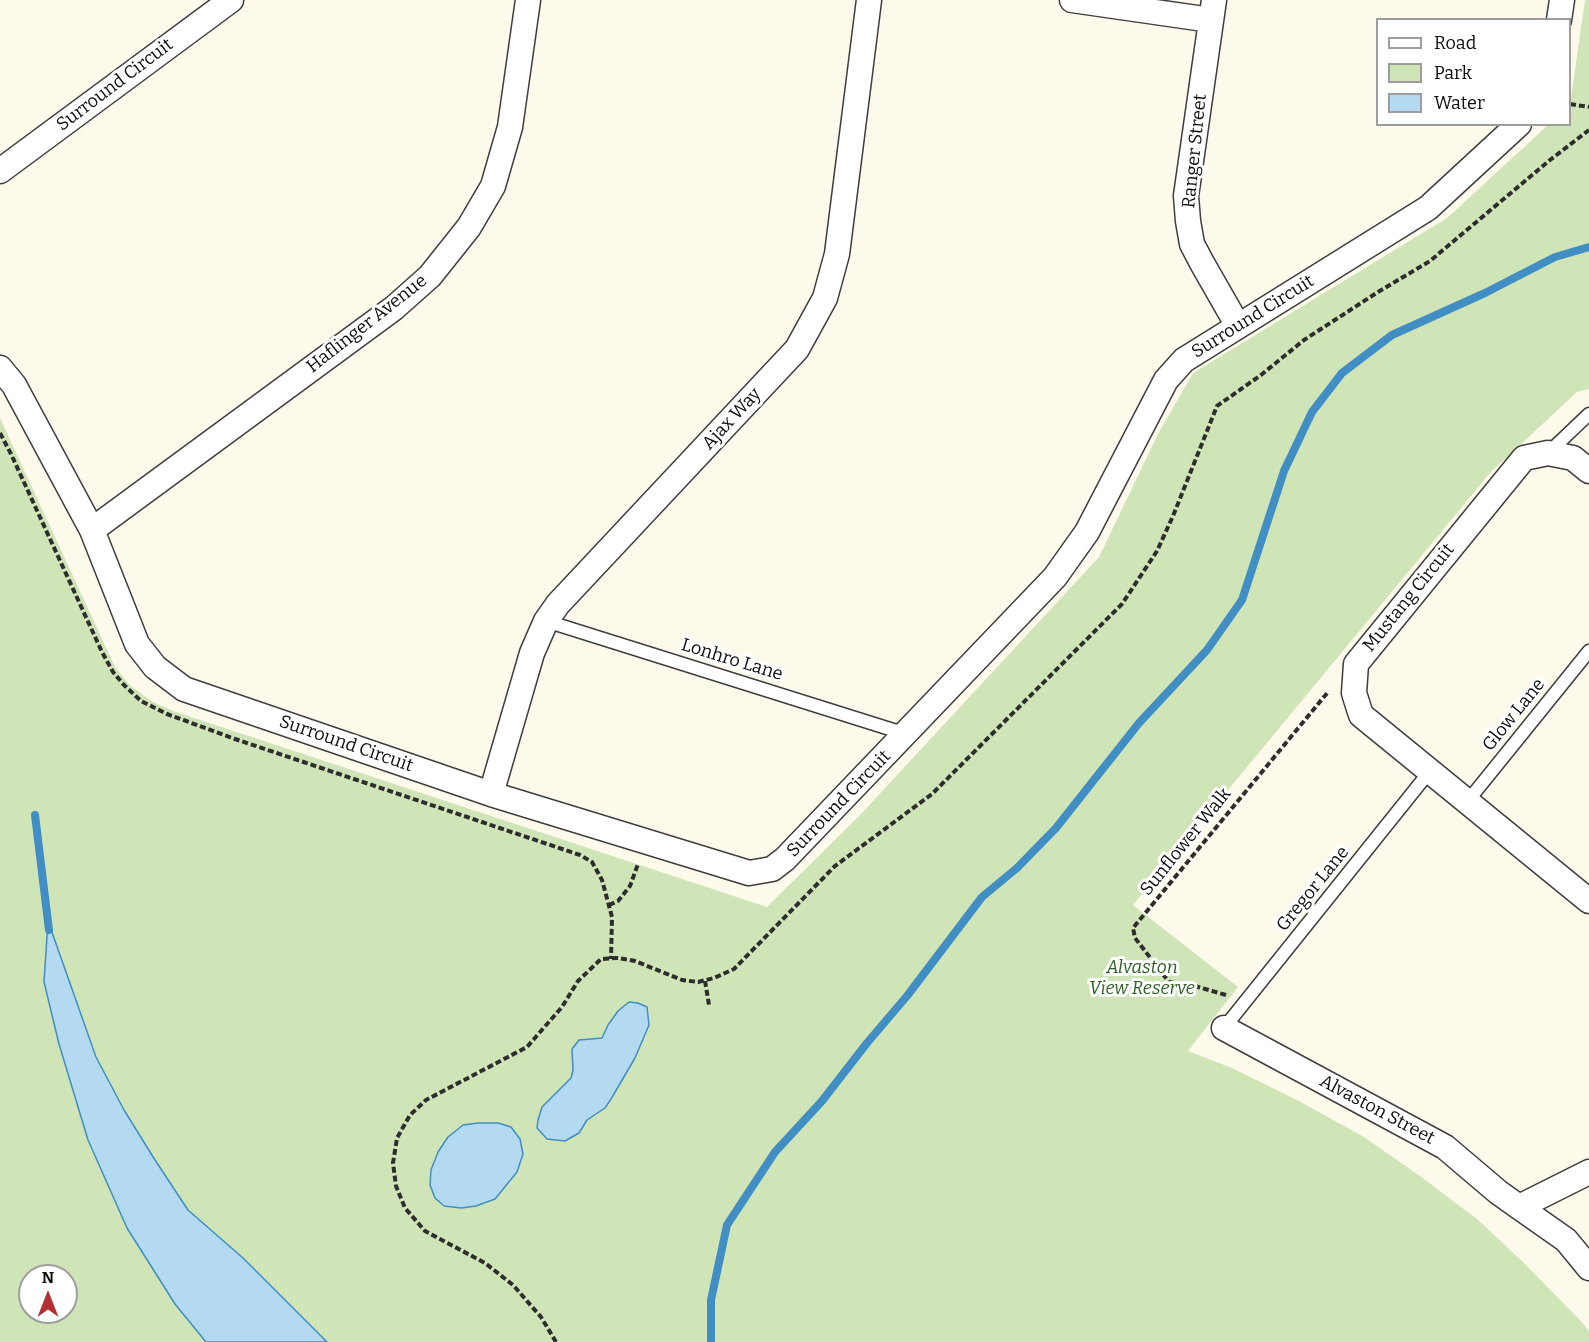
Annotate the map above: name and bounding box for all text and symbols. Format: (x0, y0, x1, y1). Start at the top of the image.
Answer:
legend (1376, 18, 1571, 126)
text: Road (1434, 32, 1476, 54)
street label: Surround Circuit (53, 34, 177, 136)
text: Park (1434, 62, 1472, 84)
text: Water (1434, 92, 1485, 114)
street label: Ranger Street (1178, 93, 1212, 209)
street label: Haflinger Avenue (303, 270, 431, 378)
street label: Surround Circuit (1188, 271, 1318, 363)
street label: Ajax Way (698, 384, 766, 454)
street label: Mustang Circuit (1359, 540, 1459, 656)
street label: Lonhro Lane (679, 634, 785, 686)
street label: Glow Lane (1478, 674, 1550, 756)
street label: Surround Circuit (276, 711, 416, 777)
street label: Surround Circuit (783, 746, 895, 862)
street label: Sunflower Walk (1136, 784, 1236, 900)
street label: Gregor Lane (1272, 842, 1354, 936)
park label: Alvaston View Reserve (1089, 957, 1195, 1000)
street label: Alvaston Street (1316, 1071, 1438, 1149)
north arrow (18, 1264, 78, 1324)
text: N (42, 1268, 54, 1287)

